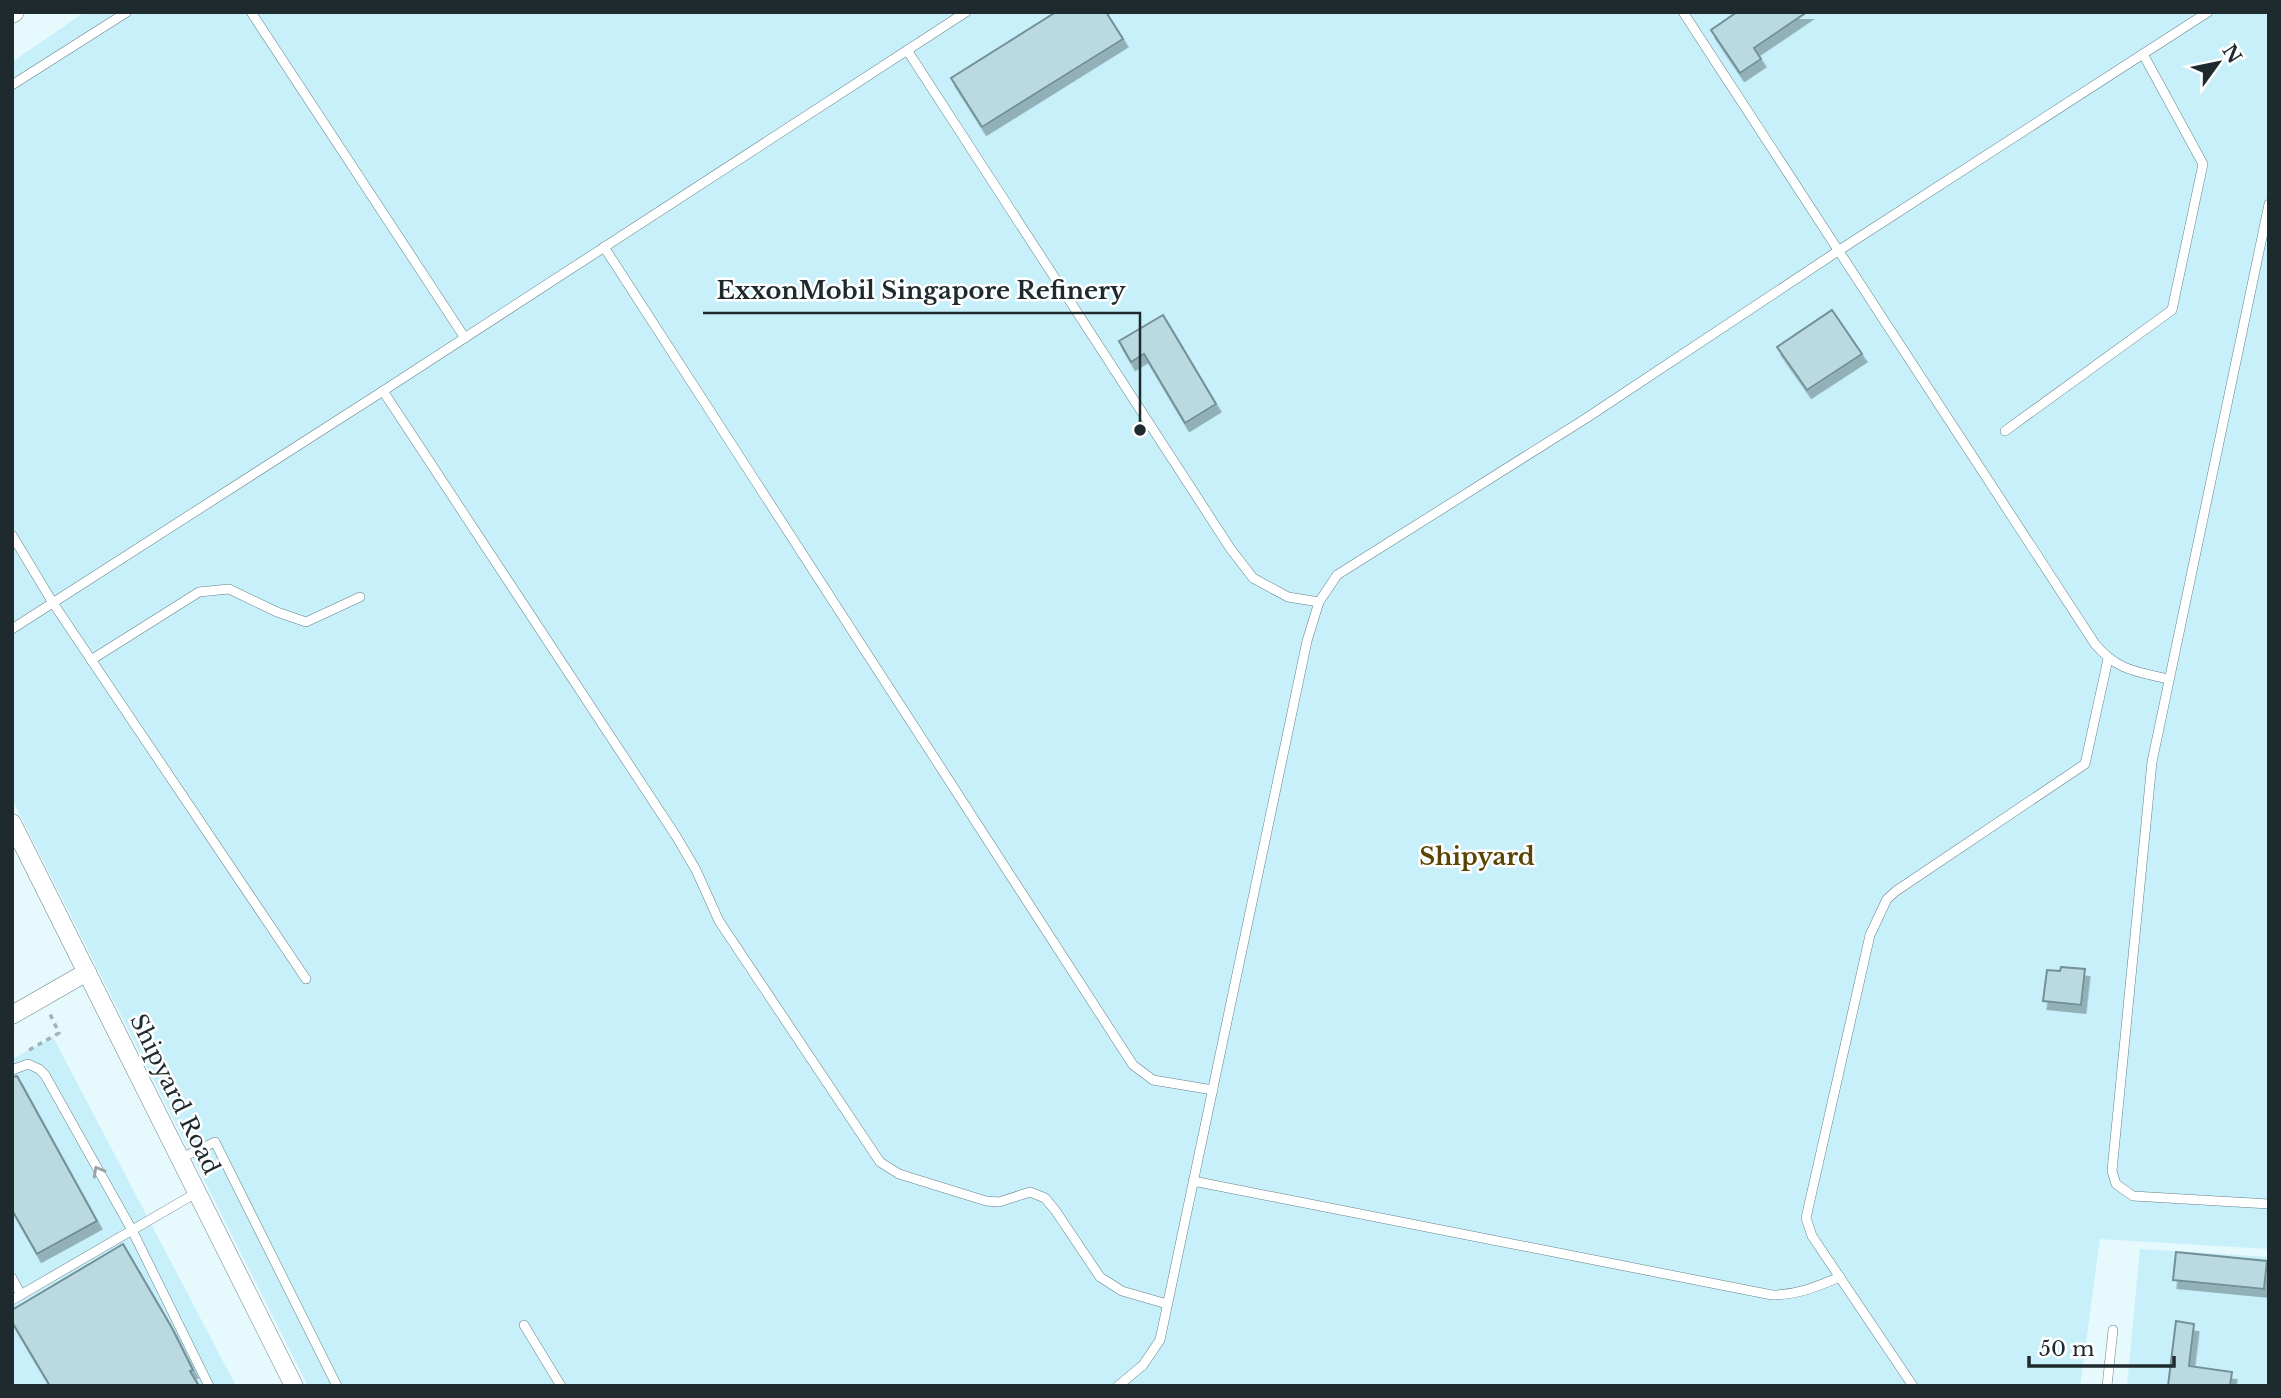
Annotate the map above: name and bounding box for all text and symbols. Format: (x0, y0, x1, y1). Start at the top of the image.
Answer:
north arrow (2183, 28, 2253, 98)
text: N (2217, 40, 2246, 68)
callout: ExxonMobil Singapore Refinery (703, 268, 1140, 313)
text: ExxonMobil Singapore Refinery (717, 276, 1126, 305)
district label: Shipyard (1419, 842, 1535, 871)
street label: Shipyard Road (124, 1009, 226, 1179)
one-way arrow (93, 1165, 106, 1178)
scale bar (2029, 1324, 2174, 1368)
text: 50 m (2039, 1336, 2095, 1362)

